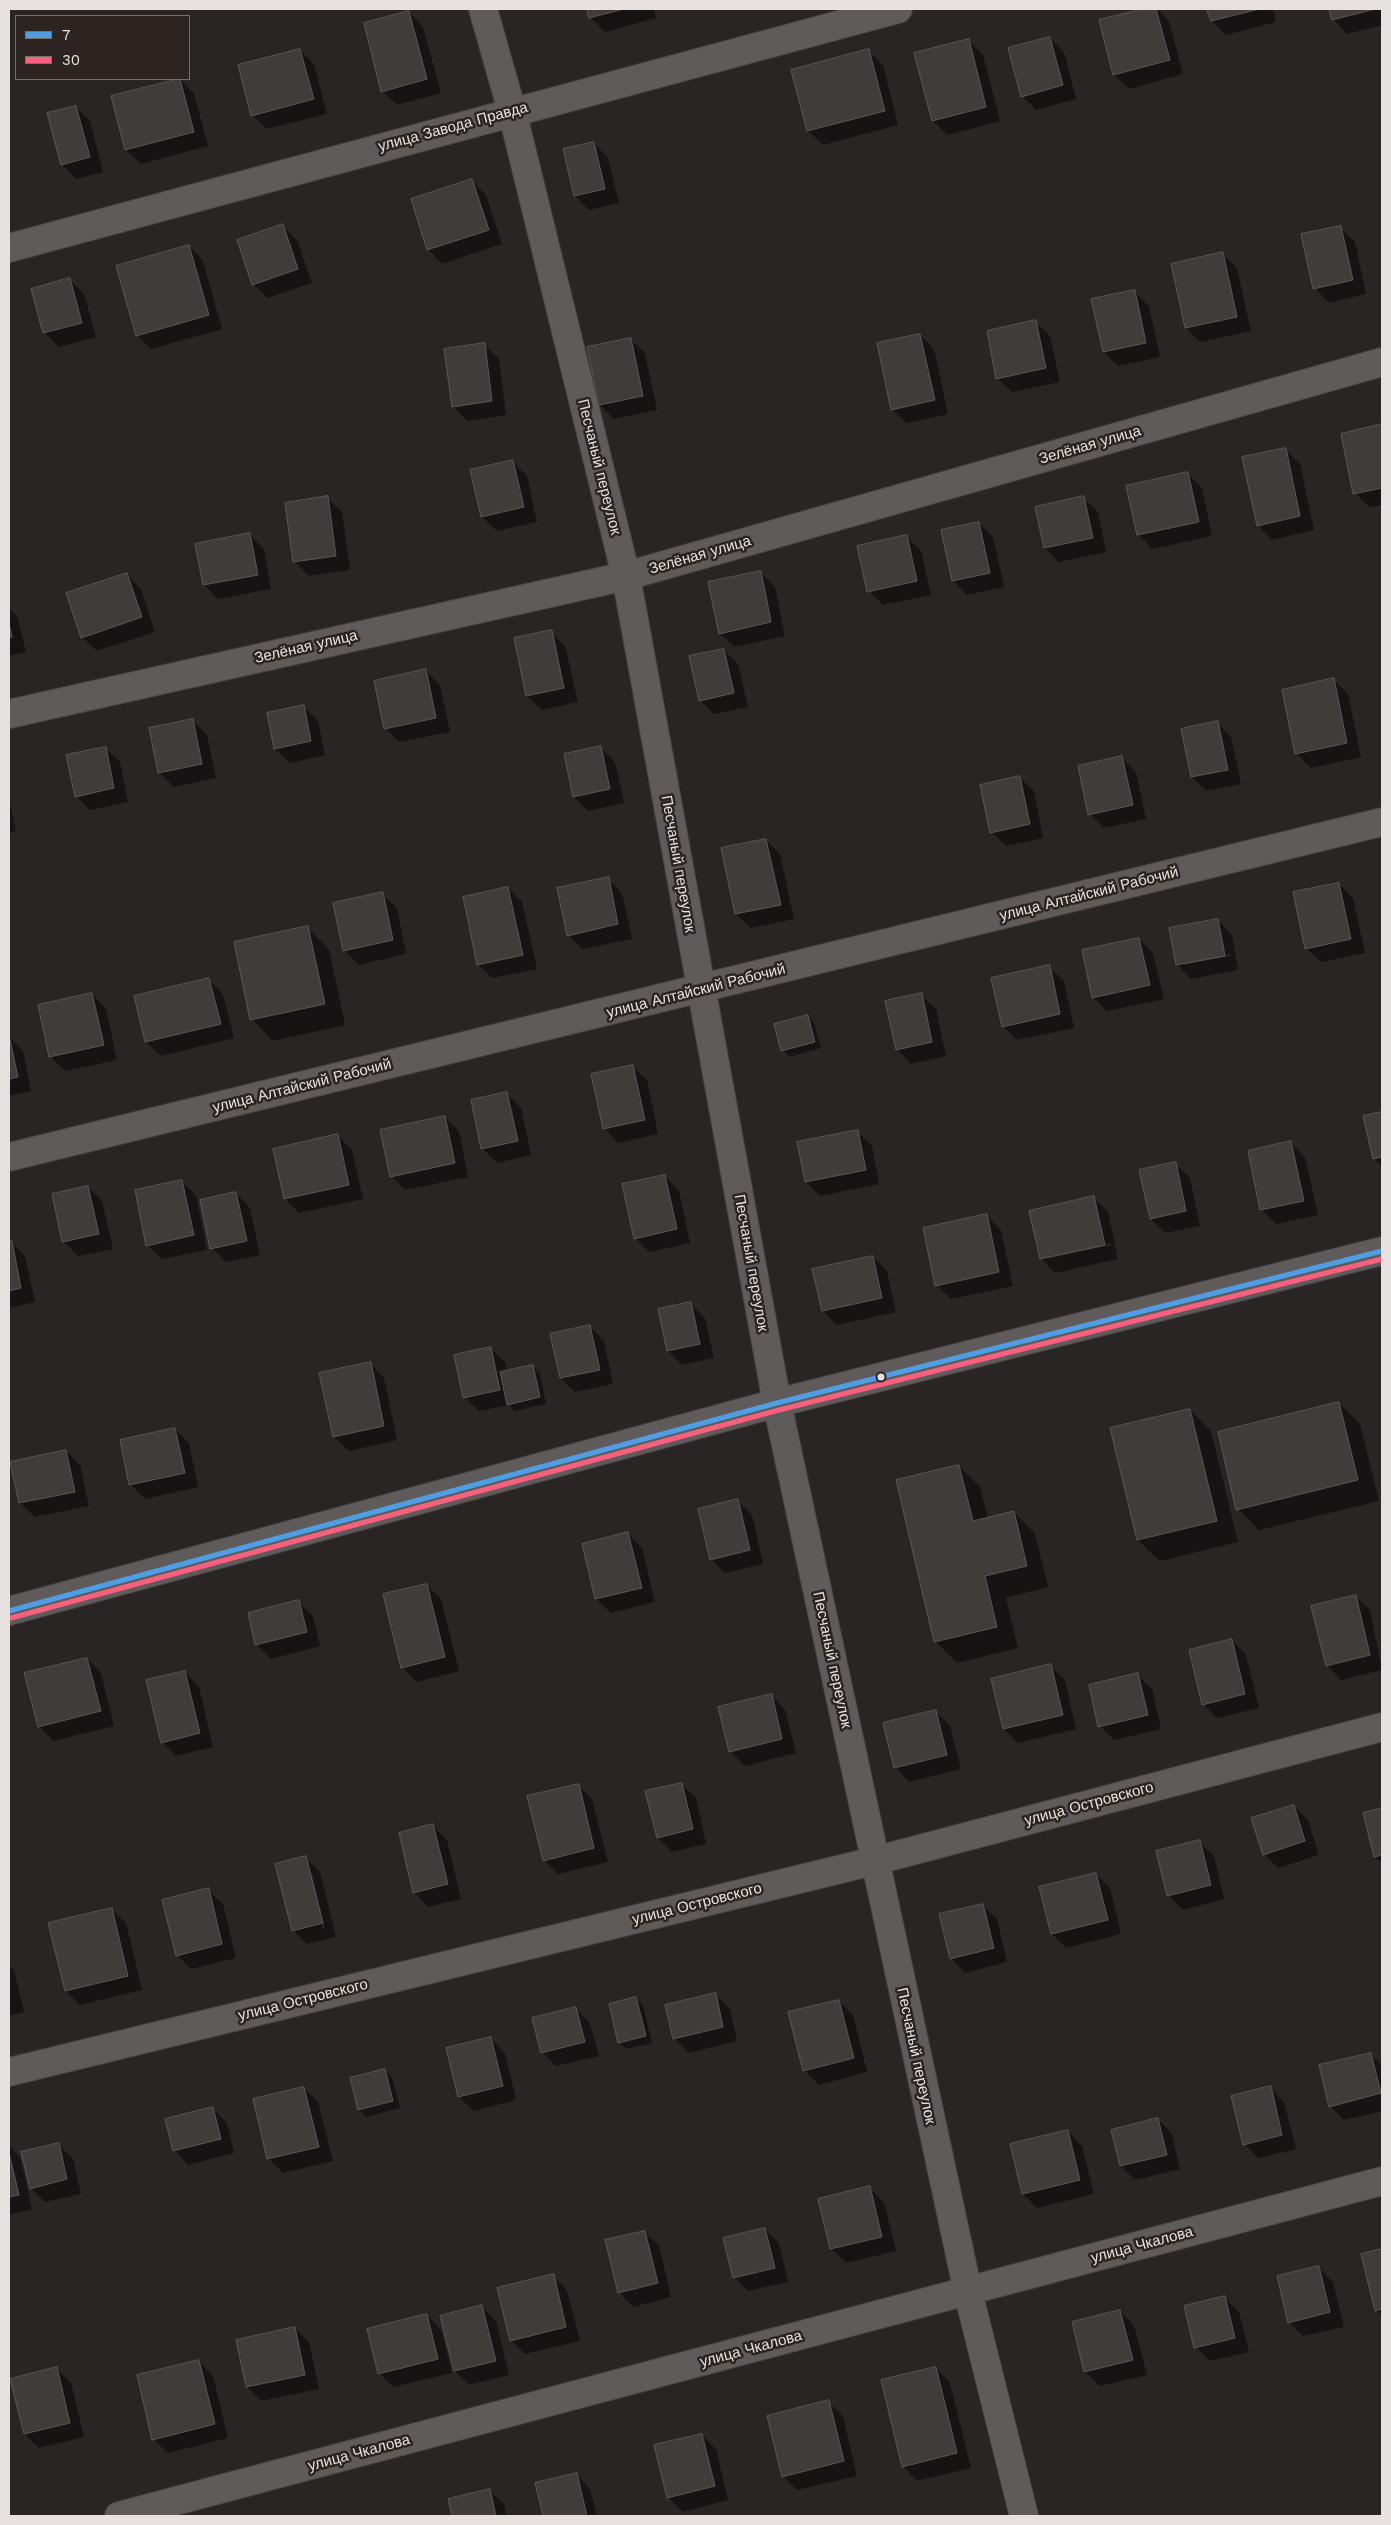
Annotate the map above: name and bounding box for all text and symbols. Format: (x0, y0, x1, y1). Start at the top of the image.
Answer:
legend (15, 15, 190, 80)
text: 7 (62, 26, 70, 44)
text: 30 (62, 51, 80, 69)
street label: улица Завода Правда (376, 98, 530, 156)
street label: Песчаный переулок (573, 397, 625, 537)
street label: Зелёная улица (1037, 422, 1143, 468)
street label: Зелёная улица (647, 532, 753, 578)
street label: Зелёная улица (253, 626, 359, 668)
street label: Песчаный переулок (657, 794, 699, 934)
street label: улица Алтайский Рабочий (998, 863, 1180, 925)
street label: улица Алтайский Рабочий (605, 960, 787, 1022)
street label: улица Алтайский Рабочий (211, 1055, 393, 1117)
street label: Песчаный переулок (730, 1193, 772, 1333)
unlabelled marker (876, 1372, 886, 1382)
street label: Песчаный переулок (809, 1590, 855, 1730)
street label: улица Островского (1022, 1778, 1156, 1830)
street label: улица Островского (630, 1879, 764, 1929)
street label: улица Островского (236, 1975, 370, 2025)
street label: Песчаный переулок (893, 1986, 939, 2126)
street label: улица Чкалова (1089, 2223, 1195, 2267)
street label: улица Чкалова (698, 2327, 804, 2371)
street label: улица Чкалова (306, 2431, 412, 2475)

